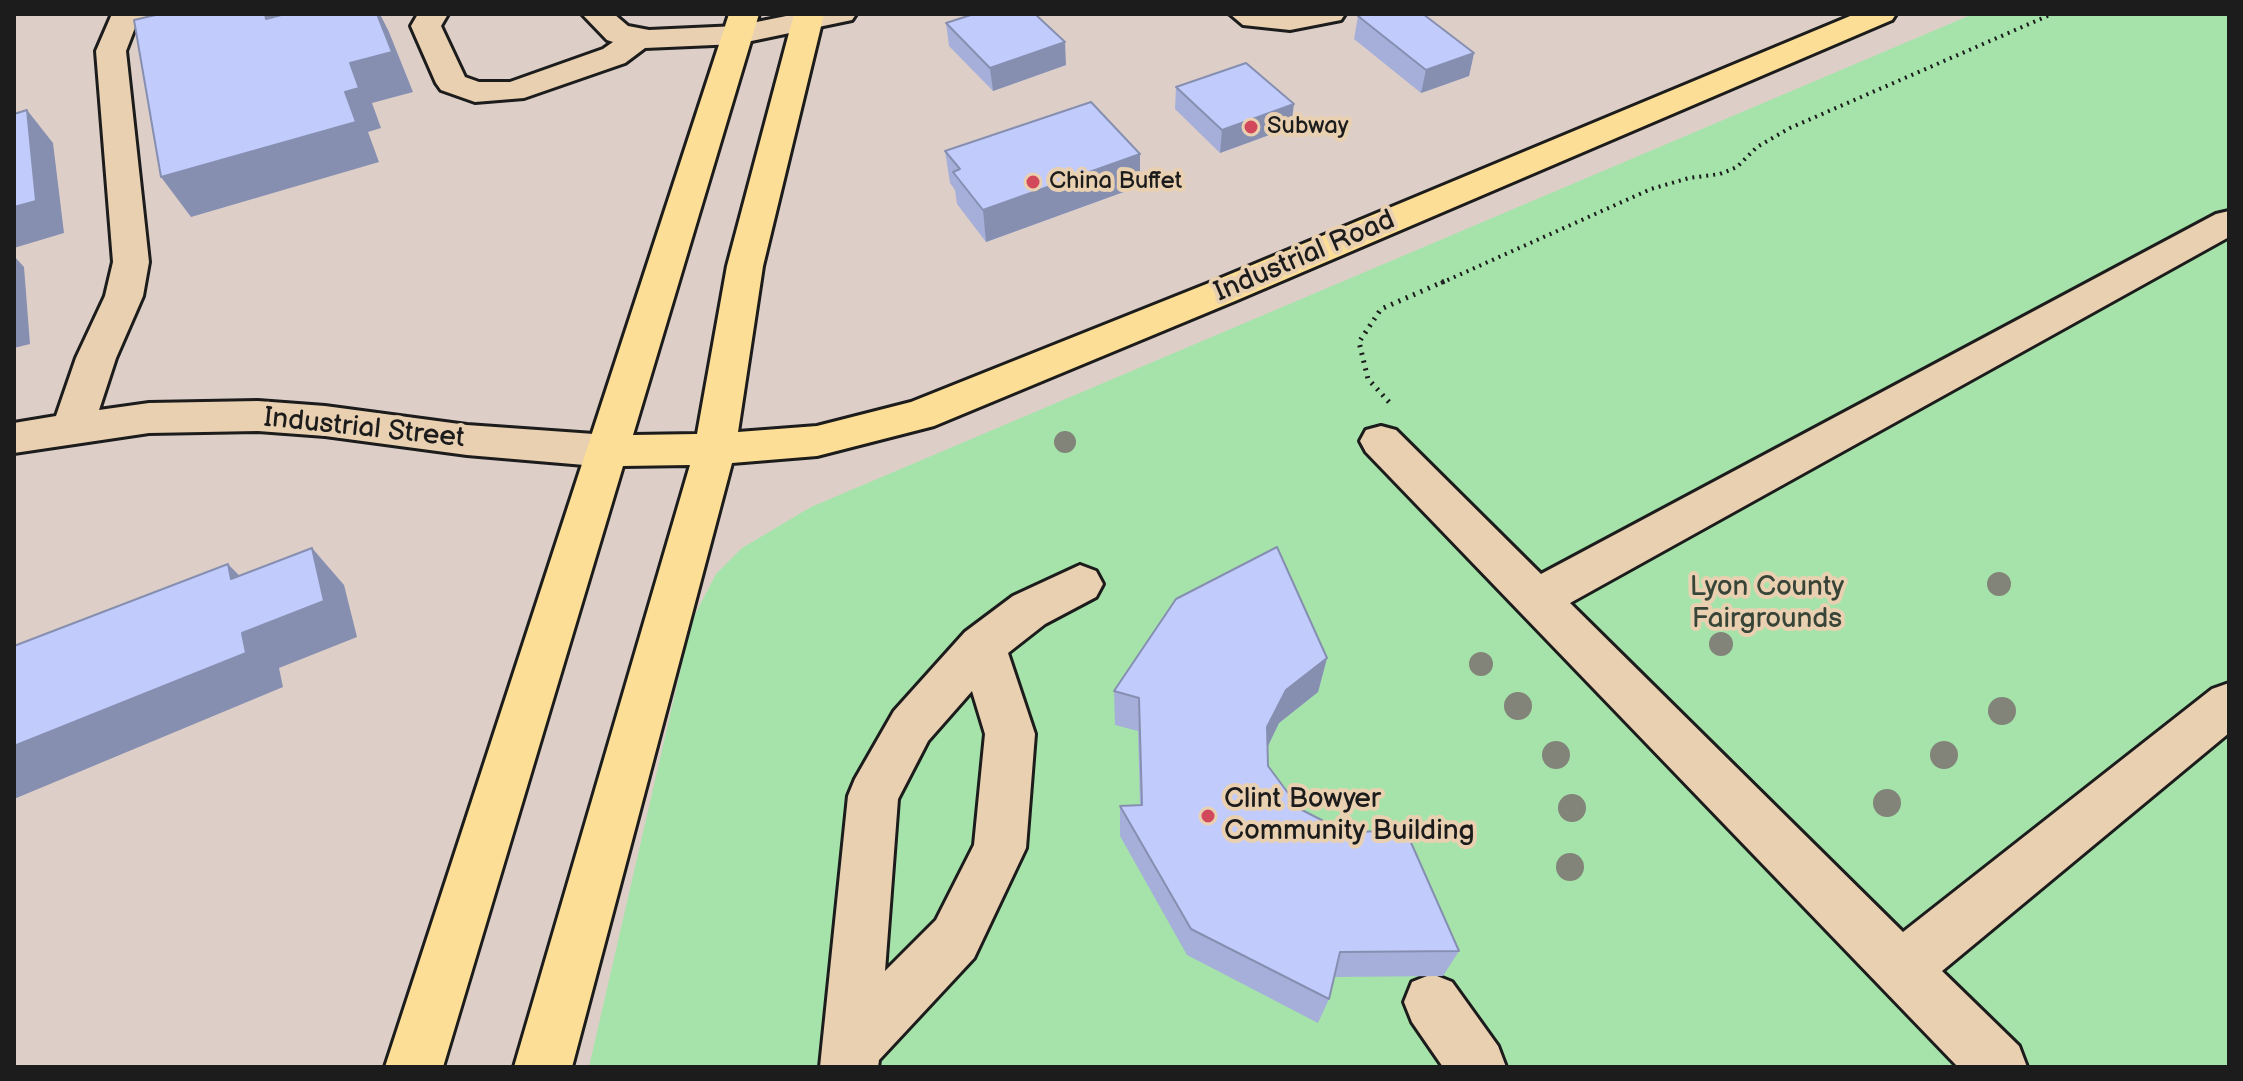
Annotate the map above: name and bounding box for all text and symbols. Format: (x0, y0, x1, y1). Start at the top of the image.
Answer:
place label: Subway (1267, 113, 1349, 141)
marker: Subway (1242, 118, 1260, 136)
place label: China Buffet (1049, 168, 1182, 196)
marker: China Buffet (1024, 173, 1042, 191)
street label: Industrial Road (1210, 204, 1400, 310)
street label: Industrial Street (262, 402, 466, 456)
park label: Lyon County Fairgrounds (1690, 571, 1844, 637)
place label: Clint Bowyer Community Building (1224, 783, 1475, 849)
marker: Clint Bowyer Community Building (1199, 807, 1217, 825)

